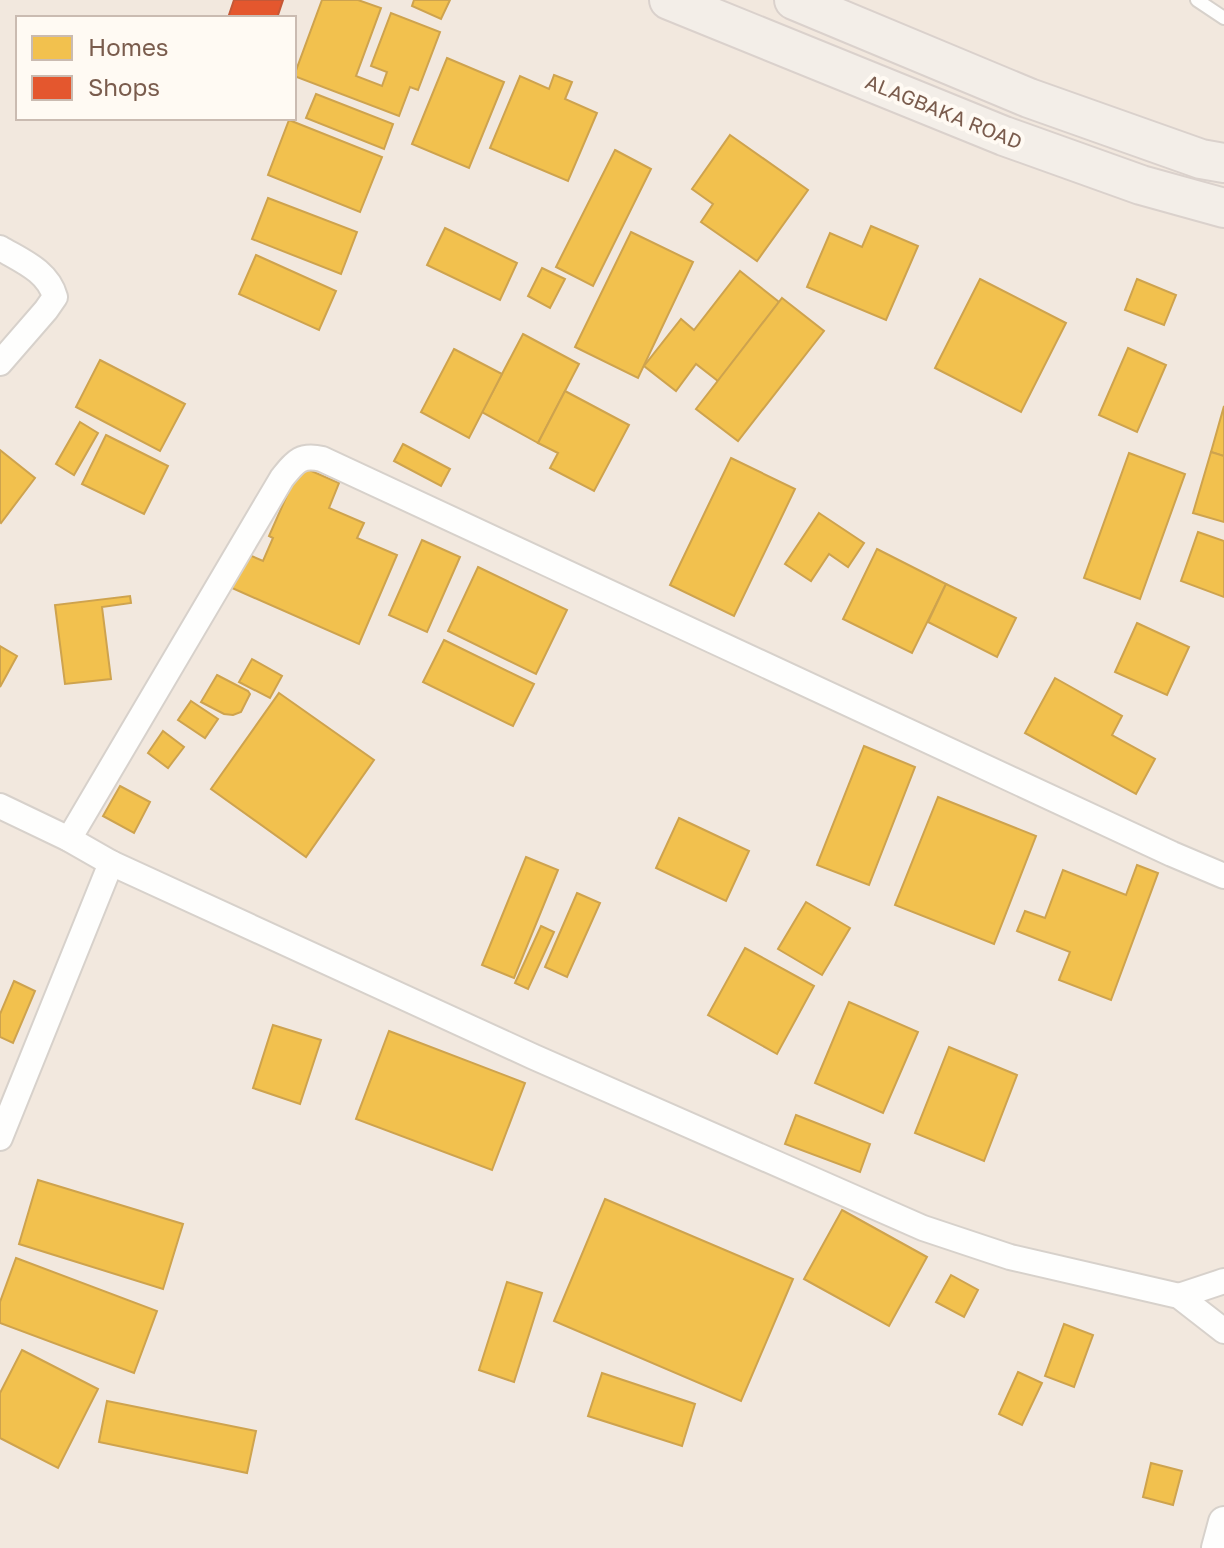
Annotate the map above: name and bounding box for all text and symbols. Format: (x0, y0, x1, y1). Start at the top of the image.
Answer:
legend (16, 16, 296, 120)
text: Homes (88, 32, 169, 61)
street label: ALAGBAKA ROAD (862, 69, 1026, 153)
text: Shops (88, 72, 160, 101)

